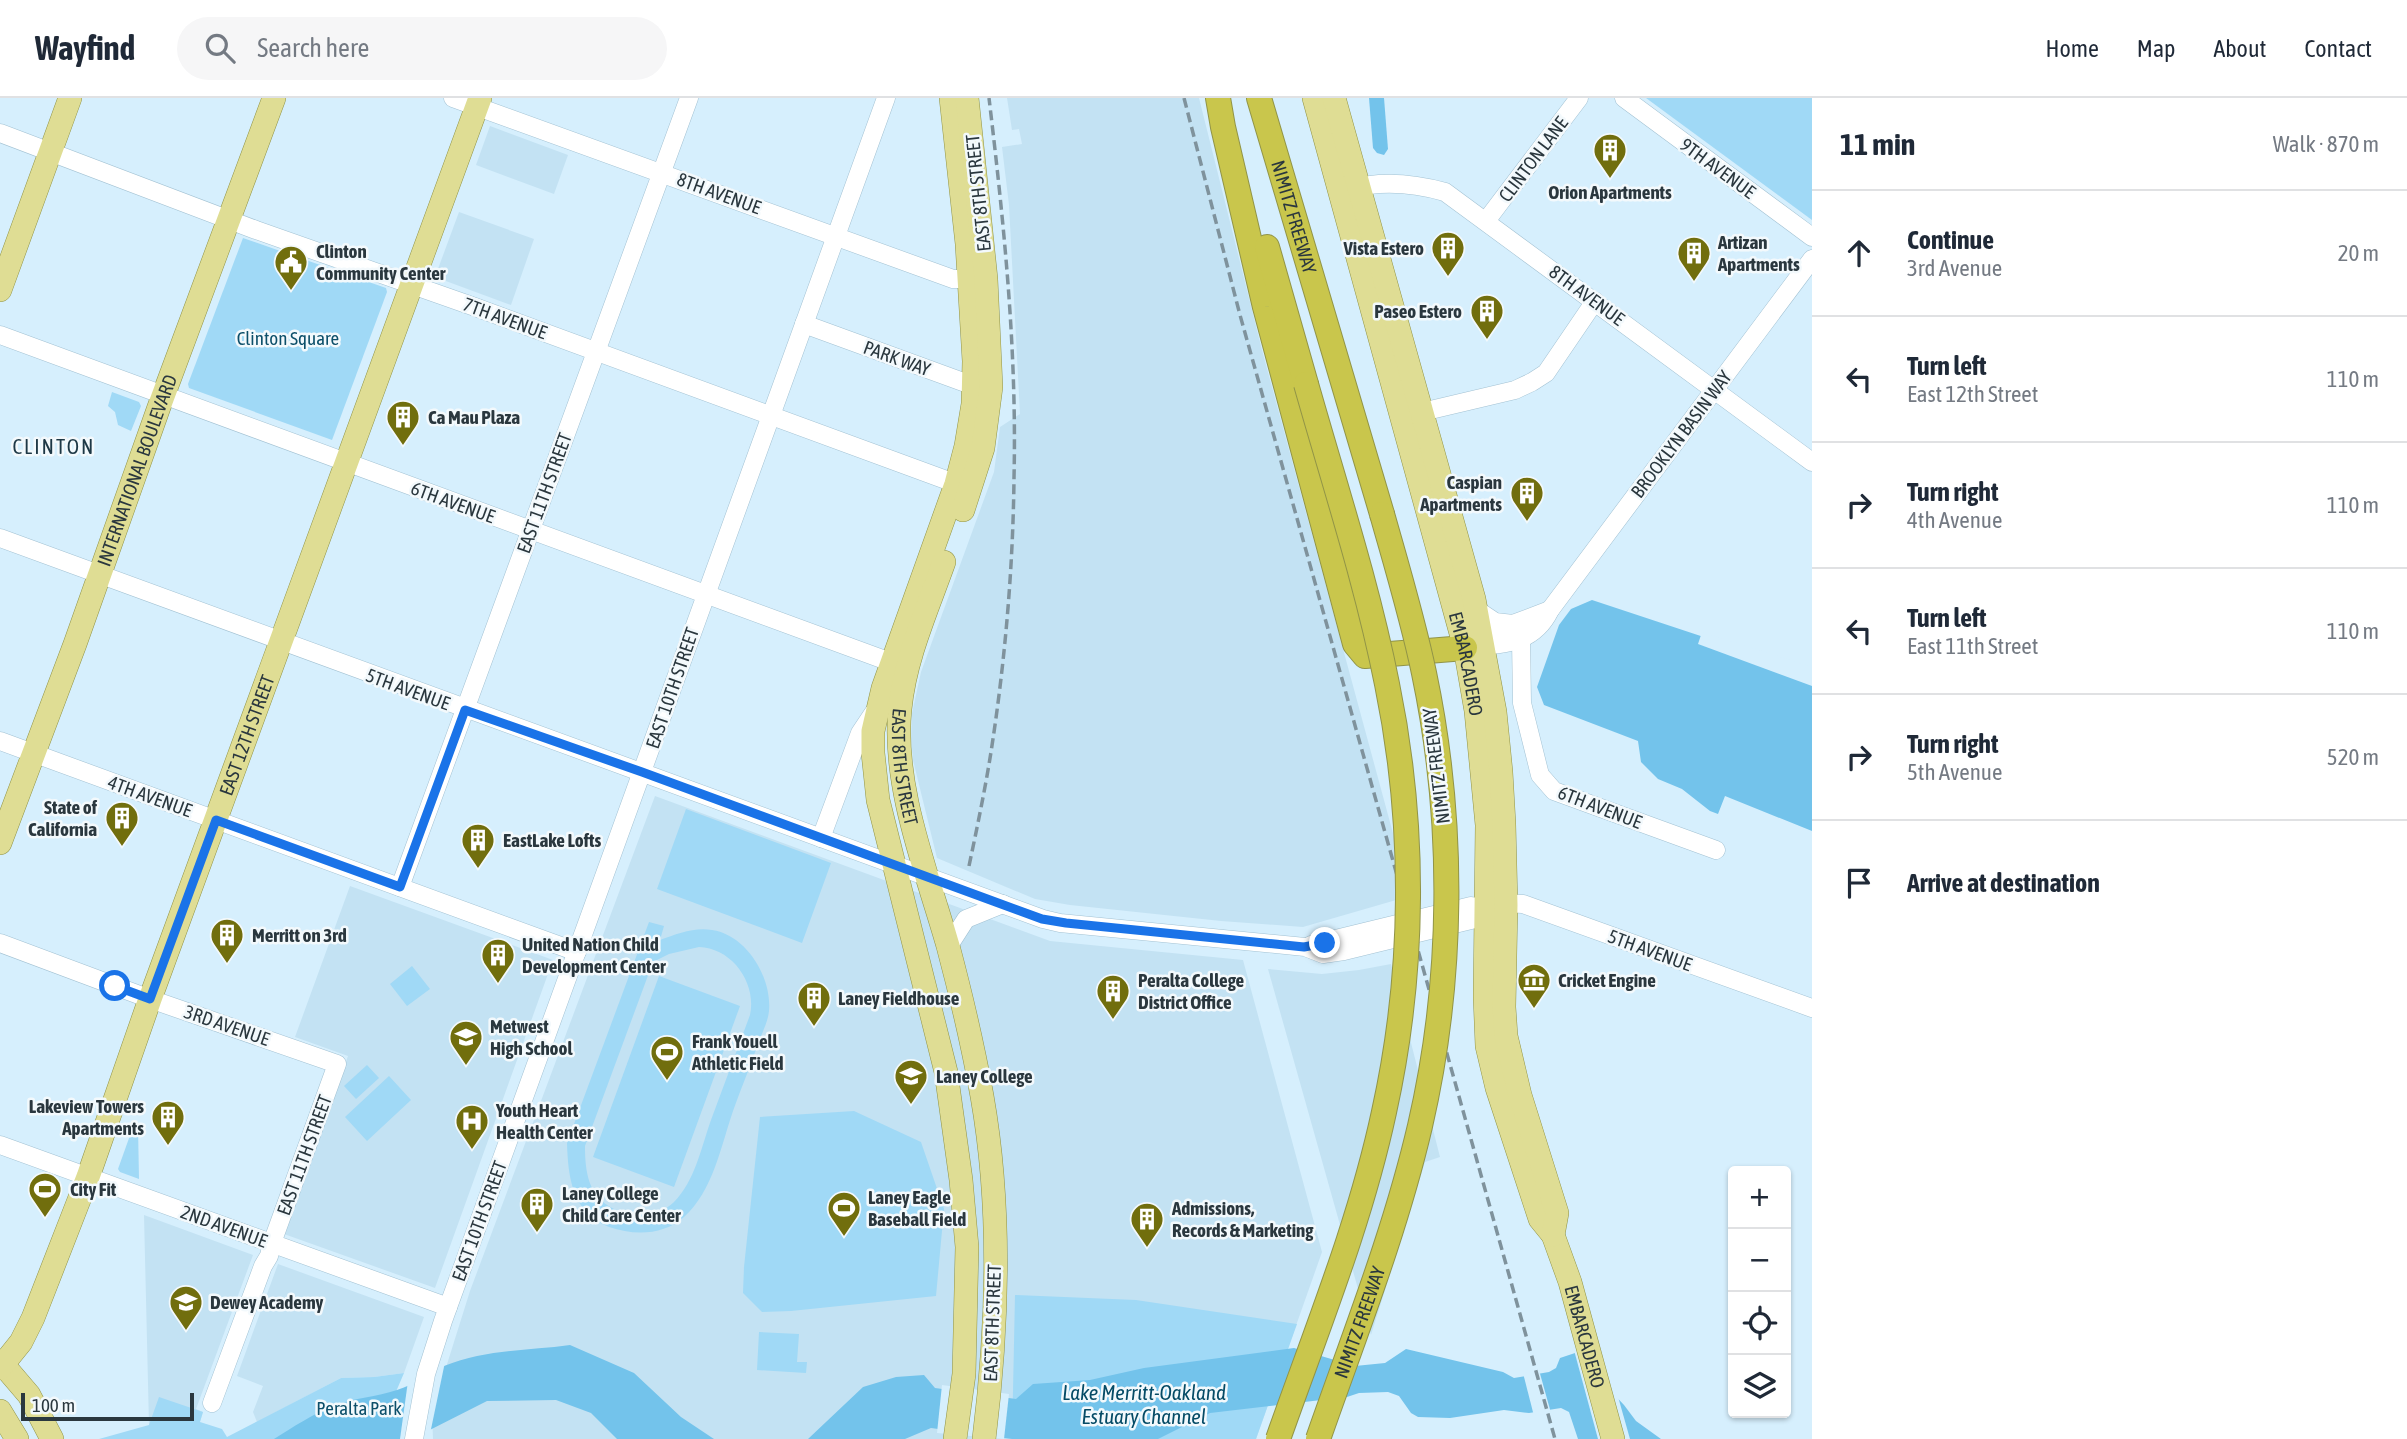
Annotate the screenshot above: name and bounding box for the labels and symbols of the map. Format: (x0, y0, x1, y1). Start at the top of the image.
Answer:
street label: CLINTON LANE (1494, 112, 1572, 206)
building icon: Orion Apartments (1591, 131, 1629, 180)
street label: EAST 8TH STREET (961, 133, 995, 253)
street label: 9TH AVENUE (1676, 133, 1760, 203)
street label: NIMITZ FREEWAY (1267, 158, 1321, 277)
street label: 8TH AVENUE (674, 168, 764, 218)
place label: Orion Apartments (1548, 181, 1672, 203)
building icon: Vista Estero (1429, 229, 1467, 278)
place label: Artizan Apartments (1717, 231, 1800, 275)
building icon: Artizan Apartments (1675, 234, 1713, 283)
place label: Vista Estero (1342, 237, 1424, 259)
place label: Clinton Community Center (316, 240, 446, 284)
public building icon: Clinton Community Center (272, 243, 310, 292)
street label: 8TH AVENUE (1545, 260, 1629, 330)
building icon: Paseo Estero (1468, 292, 1506, 341)
street label: 7TH AVENUE (460, 293, 550, 343)
place label: Paseo Estero (1374, 300, 1462, 322)
park label: Clinton Square (237, 327, 339, 349)
street label: PARK WAY (861, 336, 934, 380)
street label: BROOKLYN BASIN WAY (1626, 366, 1736, 502)
street label: INTERNATIONAL BOULEVARD (92, 371, 181, 569)
building icon: Ca Mau Plaza (384, 398, 422, 447)
place label: Ca Mau Plaza (428, 406, 520, 428)
street label: EAST 11TH STREET (512, 429, 576, 556)
district label: CLINTON (13, 434, 95, 458)
place label: Caspian Apartments (1419, 471, 1502, 515)
building icon: Caspian Apartments (1508, 474, 1546, 523)
street label: 6TH AVENUE (408, 477, 498, 527)
street label: EMBARCADERO (1445, 609, 1488, 717)
street label: EAST 10TH STREET (641, 624, 703, 751)
street label: 5TH AVENUE (363, 664, 453, 714)
street label: EAST 12TH STREET (215, 671, 279, 798)
street label: NIMITZ FREEWAY (1418, 706, 1454, 825)
street label: EAST 8TH STREET (888, 707, 923, 828)
street label: 4TH AVENUE (105, 771, 195, 821)
street label: 6TH AVENUE (1555, 781, 1645, 833)
place label: State of California (28, 796, 98, 840)
building icon: State of California (103, 799, 141, 848)
building icon: EastLake Lofts (459, 821, 497, 870)
place label: EastLake Lofts (503, 829, 602, 851)
building icon: Merritt on 3rd (208, 916, 246, 965)
place label: Merritt on 3rd (252, 924, 347, 946)
street label: 5TH AVENUE (1605, 925, 1695, 975)
route end (1309, 927, 1340, 958)
place label: United Nation Child Development Center (522, 933, 666, 977)
building icon: United Nation Child Development Center (479, 936, 517, 985)
museum icon: Cricket Engine (1515, 961, 1553, 1010)
place label: Peralta College District Office (1138, 969, 1245, 1013)
place label: Cricket Engine (1558, 969, 1656, 991)
route start (99, 970, 130, 1001)
building icon: Peralta College District Office (1094, 972, 1132, 1021)
building icon: Laney Fieldhouse (795, 979, 833, 1028)
place label: Laney Fieldhouse (838, 987, 960, 1009)
street label: 3RD AVENUE (182, 1000, 272, 1050)
place label: Metwest High School (490, 1015, 573, 1059)
school or university icon: Metwest High School (447, 1018, 485, 1067)
place label: Frank Youell Athletic Field (691, 1030, 783, 1074)
sports icon: Frank Youell Athletic Field (648, 1033, 686, 1082)
school or university icon: Laney College (892, 1057, 930, 1106)
place label: Laney College (936, 1065, 1033, 1087)
street label: EAST 11TH STREET (272, 1091, 336, 1218)
place label: Lakeview Towers Apartments (29, 1095, 144, 1139)
building icon: Lakeview Towers Apartments (149, 1098, 187, 1147)
place label: Youth Heart Health Center (495, 1099, 593, 1143)
hospital icon: Youth Heart Health Center (453, 1102, 491, 1151)
street label: EAST 10TH STREET (447, 1157, 511, 1284)
sports icon: City Fit (26, 1170, 64, 1219)
place label: City Fit (70, 1178, 117, 1200)
place label: Laney College Child Care Center (562, 1182, 681, 1226)
building icon: Laney College Child Care Center (518, 1185, 556, 1234)
place label: Laney Eagle Baseball Field (868, 1186, 966, 1230)
sports icon: Laney Eagle Baseball Field (825, 1189, 863, 1238)
place label: Admissions, Records & Marketing (1171, 1197, 1314, 1241)
street label: 2ND AVENUE (178, 1200, 270, 1252)
building icon: Admissions, Records & Marketing (1128, 1200, 1166, 1249)
street label: EAST 8TH STREET (979, 1263, 1005, 1382)
street label: NIMITZ FREEWAY (1330, 1263, 1389, 1381)
school or university icon: Dewey Academy (167, 1283, 205, 1332)
street label: EMBARCADERO (1560, 1283, 1609, 1390)
place label: Dewey Academy (210, 1291, 324, 1313)
water label: Lake Merritt-Oakland Estuary Channel (1062, 1380, 1226, 1428)
scale bar (21, 1390, 194, 1422)
park label: Peralta Park (316, 1397, 402, 1419)

